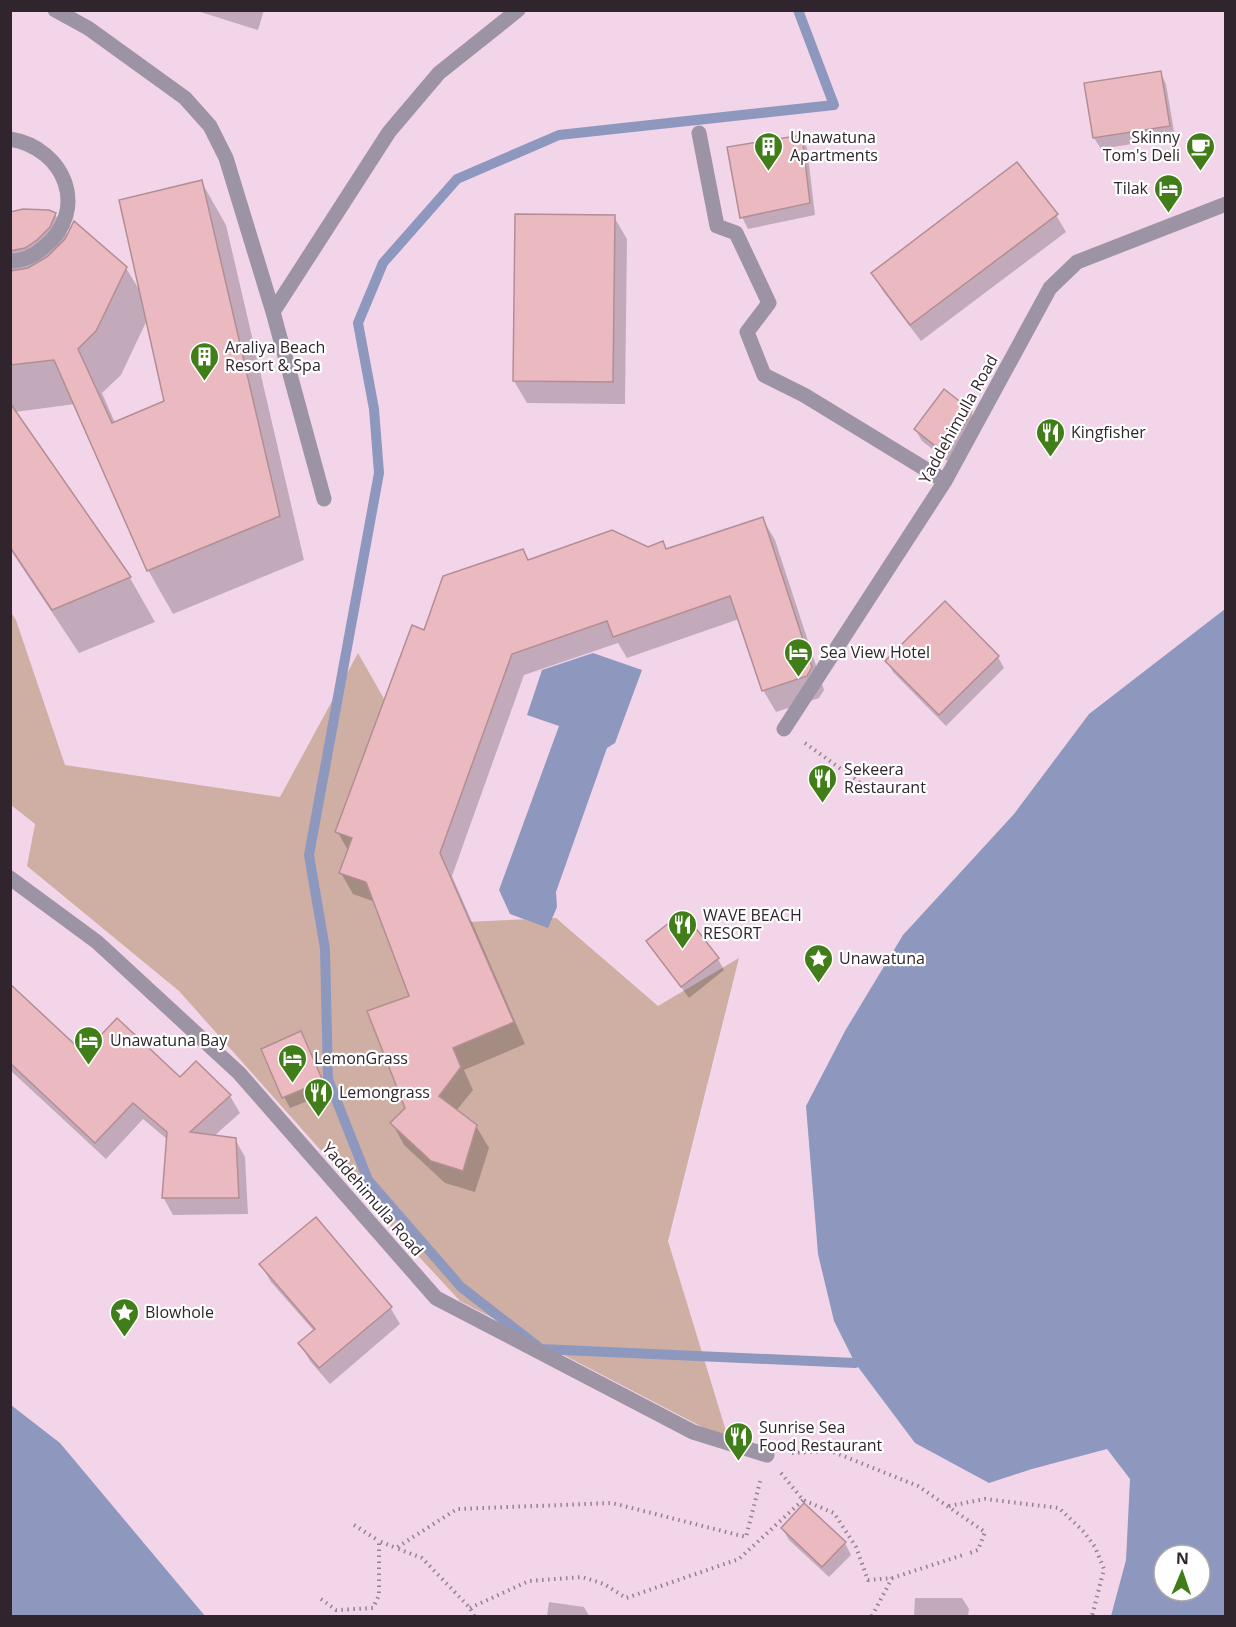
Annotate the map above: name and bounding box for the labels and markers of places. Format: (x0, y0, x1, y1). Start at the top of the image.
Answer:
place label: Unawatuna Apartments (790, 126, 878, 166)
place label: Skinny Tom's Deli (1103, 126, 1181, 166)
building icon: Unawatuna Apartments (753, 130, 785, 172)
cafe icon: Skinny Tom's Deli (1185, 130, 1217, 172)
hotel icon: Tilak (1153, 172, 1185, 214)
place label: Tilak (1114, 177, 1149, 199)
place label: Araliya Beach Resort & Spa (225, 336, 325, 376)
building icon: Araliya Beach Resort & Spa (188, 340, 220, 382)
restaurant icon: Kingfisher (1034, 416, 1066, 458)
place label: Kingfisher (1071, 421, 1146, 443)
hotel icon: Sea View Hotel (783, 636, 815, 678)
place label: Sea View Hotel (820, 641, 930, 663)
place label: Sekeera Restaurant (844, 758, 926, 798)
restaurant icon: Sekeera Restaurant (807, 762, 839, 804)
place label: WAVE BEACH RESORT (703, 904, 802, 944)
restaurant icon: WAVE BEACH RESORT (666, 908, 698, 950)
place icon: Unawatuna (802, 942, 834, 984)
place label: Unawatuna (839, 947, 925, 969)
hotel icon: Unawatuna Bay (73, 1024, 105, 1066)
place label: Unawatuna Bay (110, 1029, 228, 1051)
hotel icon: LemonGrass (277, 1042, 309, 1084)
place label: LemonGrass (314, 1047, 408, 1069)
restaurant icon: Lemongrass (302, 1076, 334, 1118)
place label: Lemongrass (339, 1081, 430, 1103)
place icon: Blowhole (108, 1296, 140, 1338)
place label: Blowhole (145, 1301, 214, 1323)
place label: Sunrise Sea Food Restaurant (759, 1416, 883, 1456)
restaurant icon: Sunrise Sea Food Restaurant (722, 1420, 754, 1462)

